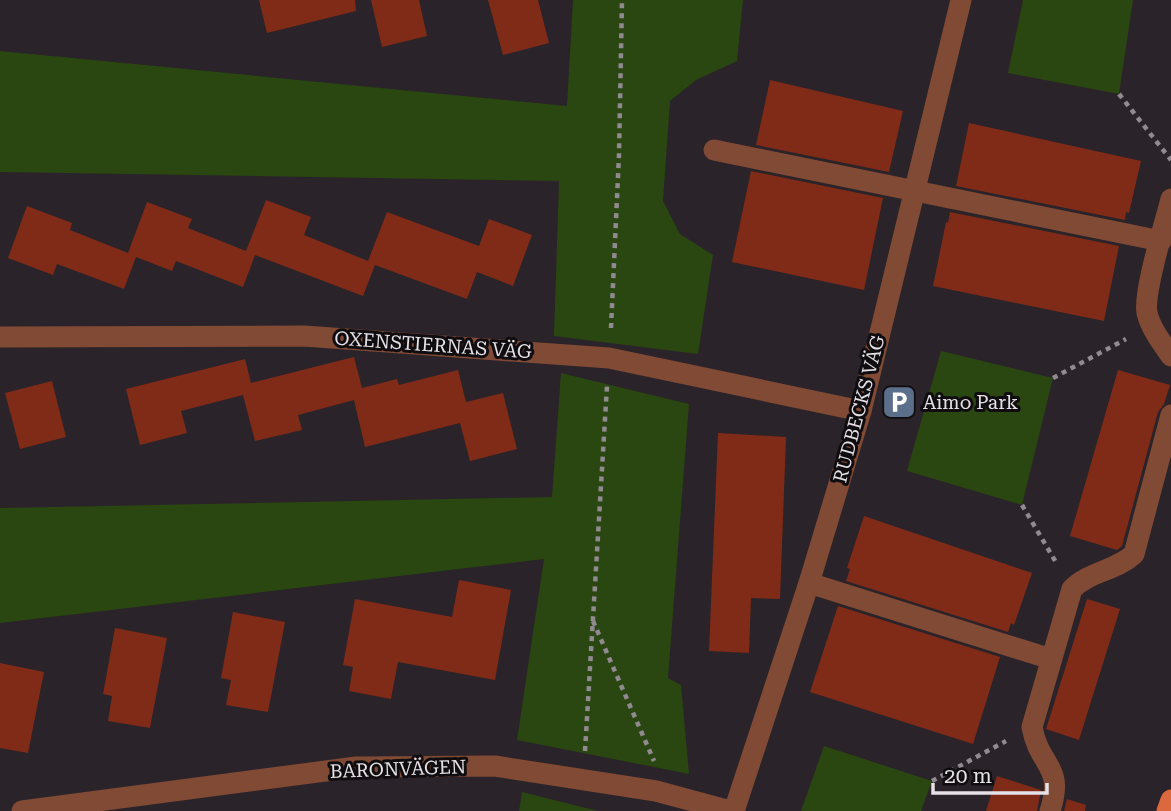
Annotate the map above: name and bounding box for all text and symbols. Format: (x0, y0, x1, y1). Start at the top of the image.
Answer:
street label: OXENSTIERNAS VÄG (334, 327, 533, 363)
street label: RUDBECKS VÄG (828, 333, 890, 485)
parking icon: Aimo Park (880, 383, 918, 421)
place label: Aimo Park (923, 391, 1018, 414)
scale bar (933, 752, 1047, 796)
street label: BARONVÄGEN (329, 755, 467, 783)
text: 20 m (944, 764, 992, 788)

